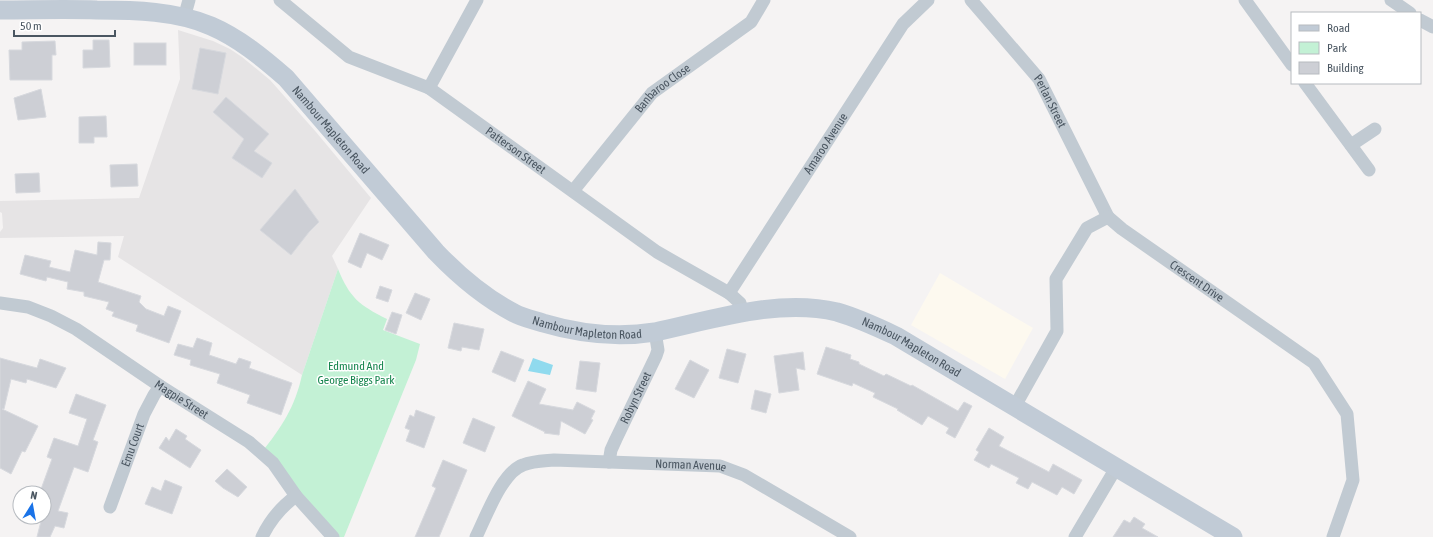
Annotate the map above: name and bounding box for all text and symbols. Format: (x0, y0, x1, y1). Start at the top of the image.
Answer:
scale bar (14, 12, 115, 38)
legend (1291, 12, 1421, 84)
text: 50 m (20, 19, 42, 33)
text: Road (1327, 21, 1350, 35)
text: Park (1327, 41, 1348, 55)
street label: Banbaroo Close (632, 61, 693, 115)
text: Building (1327, 61, 1365, 75)
street label: Perlan Street (1031, 71, 1069, 130)
street label: Nambour Mapleton Road (289, 83, 372, 176)
street label: Amaroo Avenue (801, 110, 851, 177)
street label: Patterson Street (483, 124, 549, 177)
street label: Crescent Drive (1167, 257, 1227, 305)
street label: Nambour Mapleton Road (531, 313, 642, 342)
street label: Nambour Mapleton Road (860, 314, 963, 380)
park label: Edmund And George Biggs Park (317, 359, 395, 387)
street label: Robyn Street (617, 369, 655, 426)
street label: Magpie Street (152, 377, 211, 422)
street label: Emu Court (118, 421, 147, 469)
street label: Norman Avenue (655, 457, 728, 475)
north arrow (12, 485, 52, 525)
text: N (30, 489, 38, 502)

